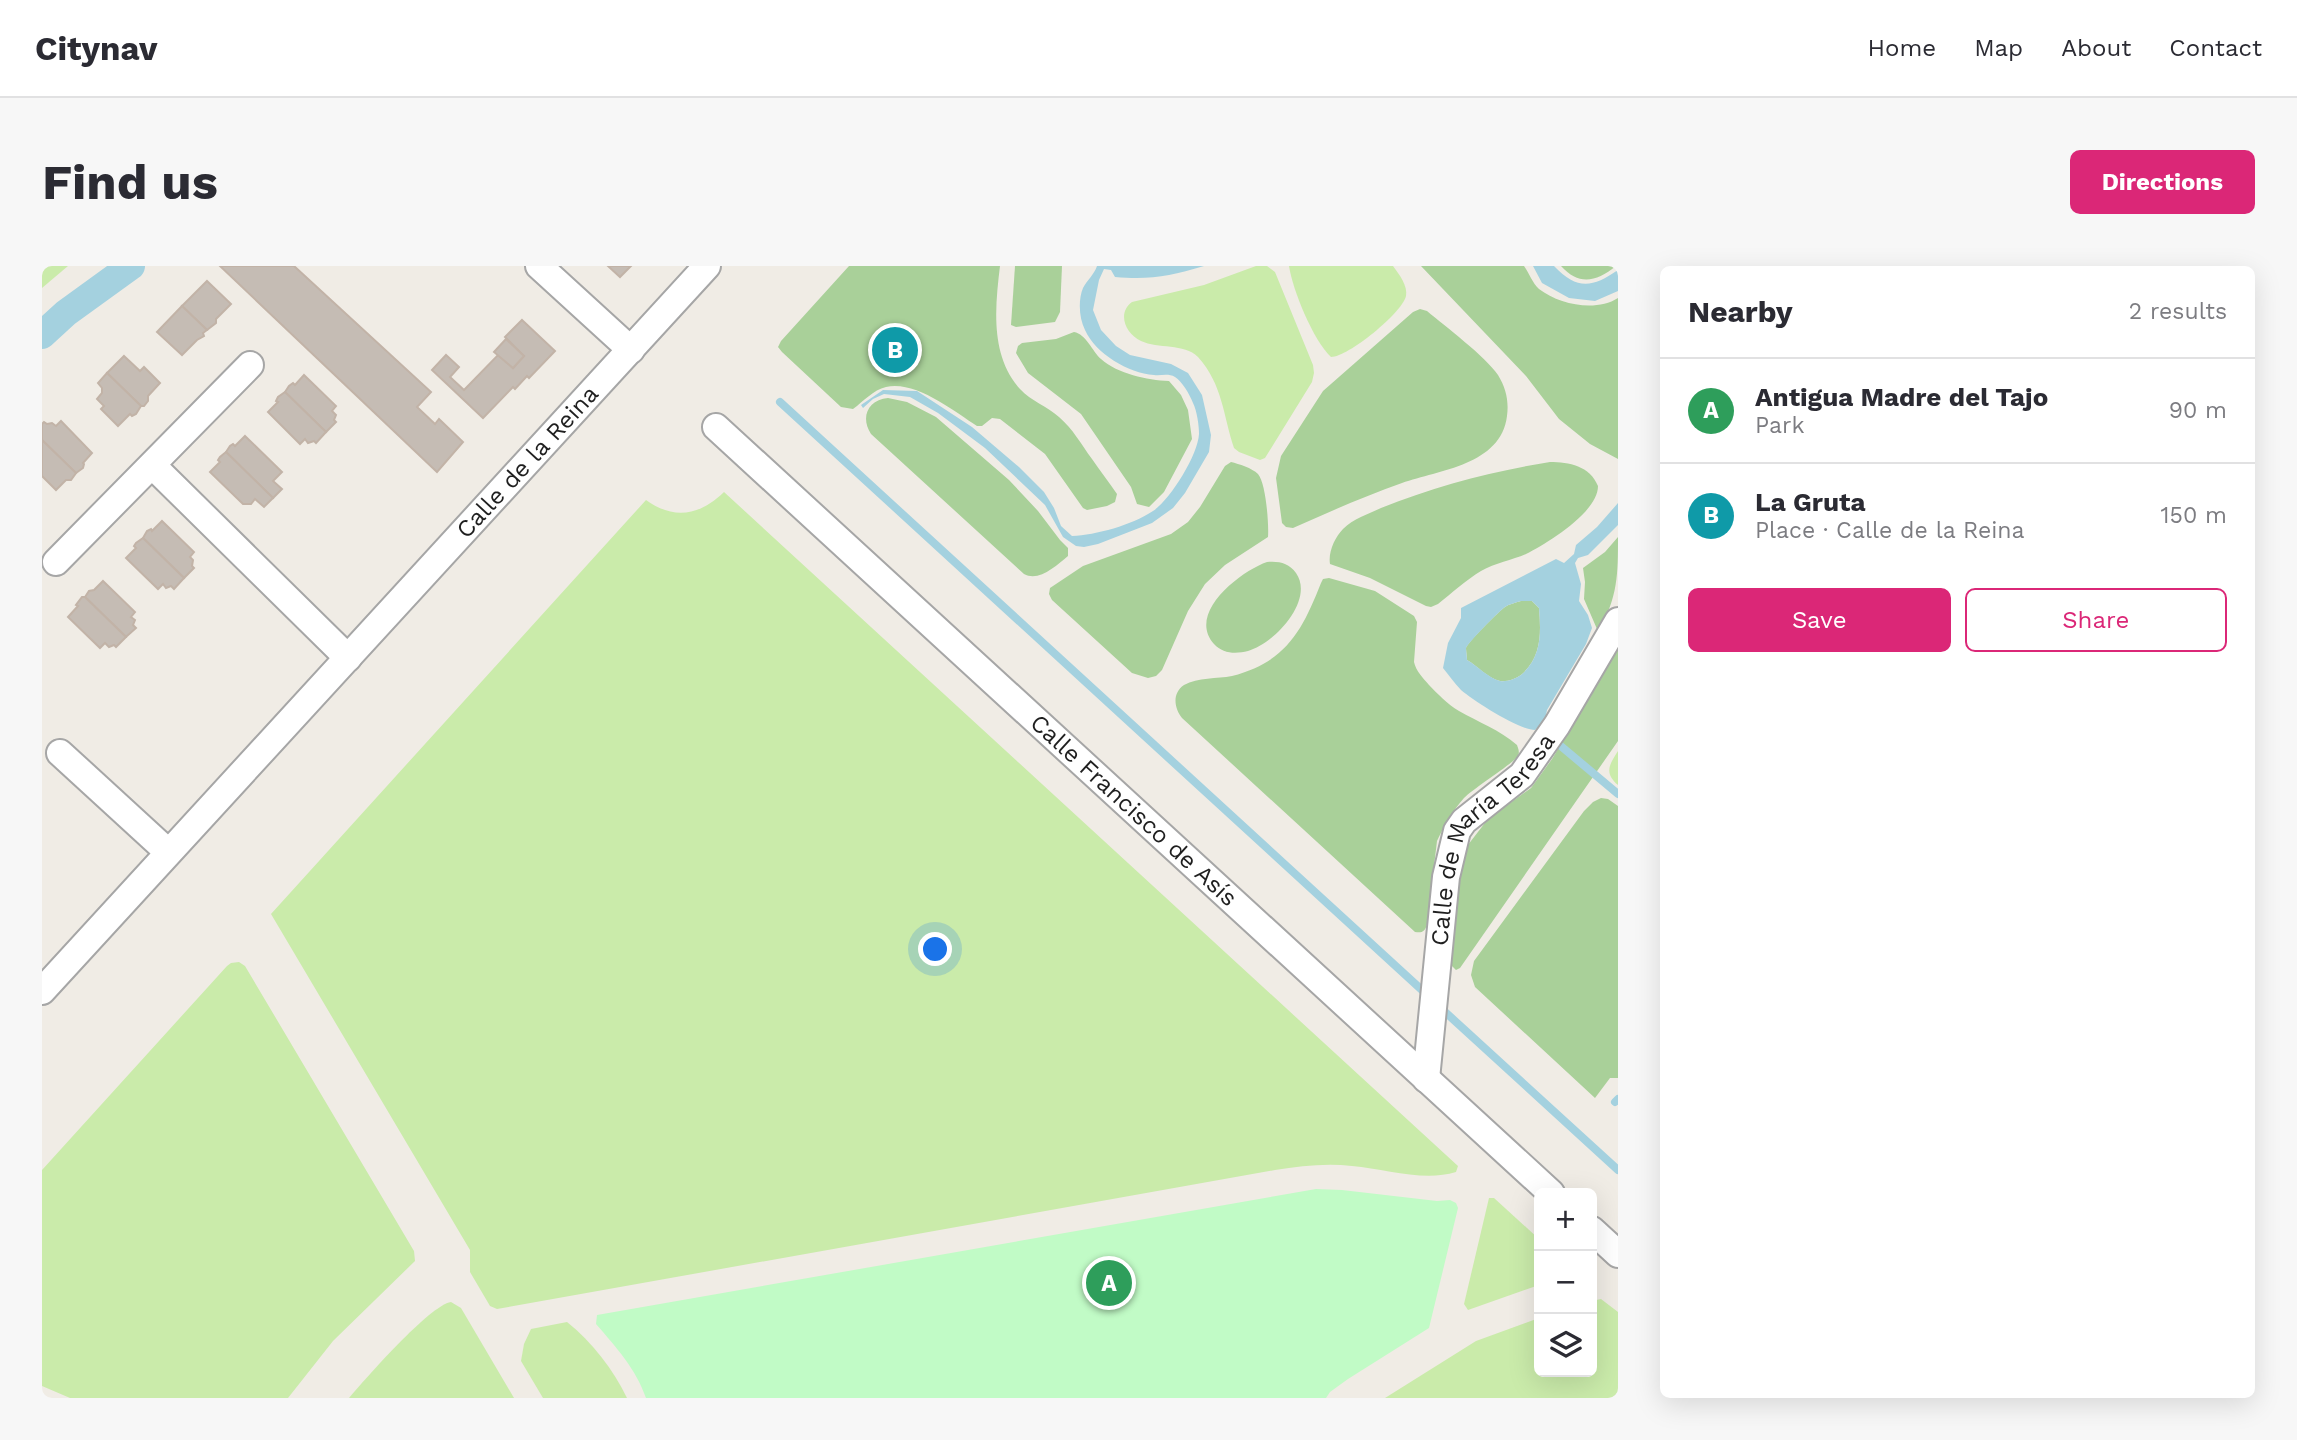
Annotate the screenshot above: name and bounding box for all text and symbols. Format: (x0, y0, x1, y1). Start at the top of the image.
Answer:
text: Citynav (35, 29, 157, 68)
text: Home (1868, 34, 1936, 62)
text: Map (1974, 34, 2023, 62)
text: About (2061, 34, 2131, 62)
text: Contact (2169, 34, 2262, 62)
button: Directions (2070, 150, 2255, 214)
text: Find us (42, 153, 218, 211)
text: Nearby (1688, 294, 1793, 329)
text: 2 results (2129, 298, 2227, 325)
pin: B (872, 324, 918, 376)
street label: Calle de la Reina (451, 380, 604, 544)
text: Antigua Madre del Tajo (1755, 382, 2048, 412)
text: A (1703, 397, 1719, 424)
text: 90 m (2169, 397, 2227, 424)
text: Park (1755, 412, 1804, 439)
text: La Gruta (1755, 487, 1866, 517)
text: B (1703, 502, 1719, 529)
text: 150 m (2161, 502, 2227, 529)
text: Place · Calle de la Reina (1755, 517, 2025, 544)
button: Save (1688, 588, 1951, 652)
button: Share (1965, 588, 2227, 652)
street label: Calle Francisco de Asís (1025, 709, 1243, 912)
street label: Calle de María Teresa (1425, 728, 1561, 947)
your location (918, 932, 952, 966)
map controls (1534, 1188, 1597, 1377)
button: + (1534, 1188, 1597, 1251)
button: − (1534, 1251, 1597, 1314)
pin: A (1086, 1257, 1132, 1309)
button: layers (1534, 1314, 1597, 1377)

